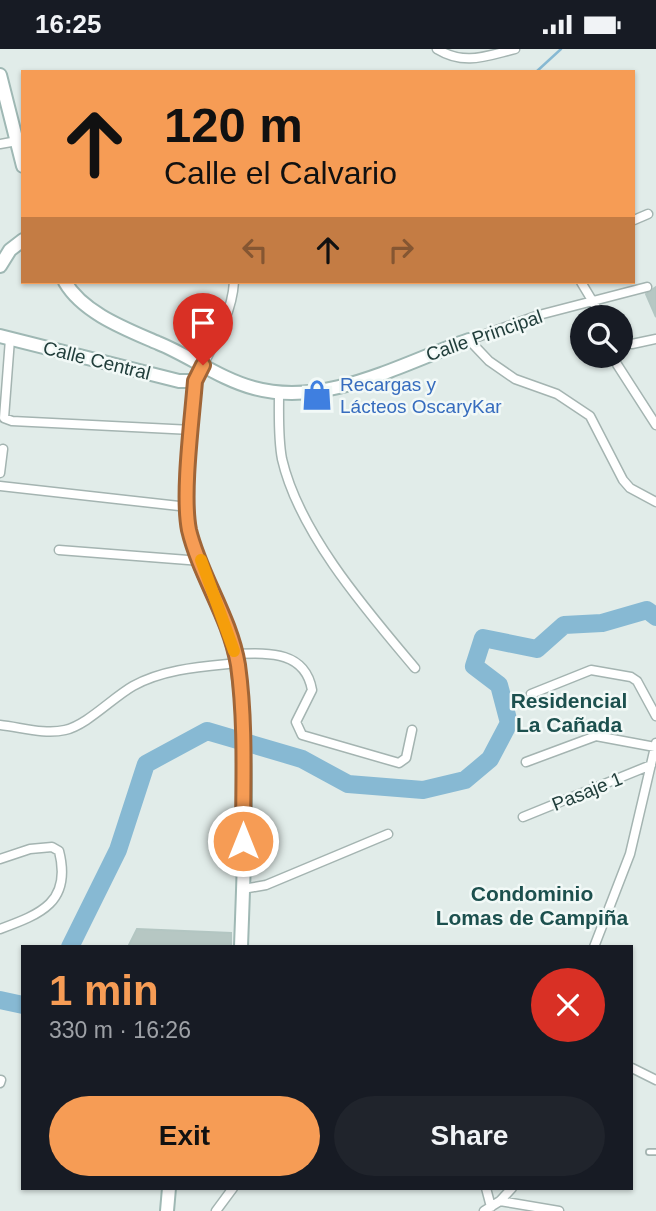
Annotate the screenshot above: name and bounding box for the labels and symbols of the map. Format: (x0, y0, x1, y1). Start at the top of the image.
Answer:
pin (173, 293, 233, 365)
street label: Calle Principal (423, 306, 545, 365)
street label: Calle Central (41, 337, 153, 384)
place label: Recargas y Lácteos OscaryKar (340, 374, 502, 417)
shop icon: Recargas y Lácteos OscaryKar (300, 378, 334, 412)
district label: Residencial La Cañada (511, 689, 627, 736)
street label: Pasaje 1 (549, 768, 625, 815)
position arrow (206, 804, 280, 878)
district label: Condominio Lomas de Campiña (436, 882, 629, 929)

